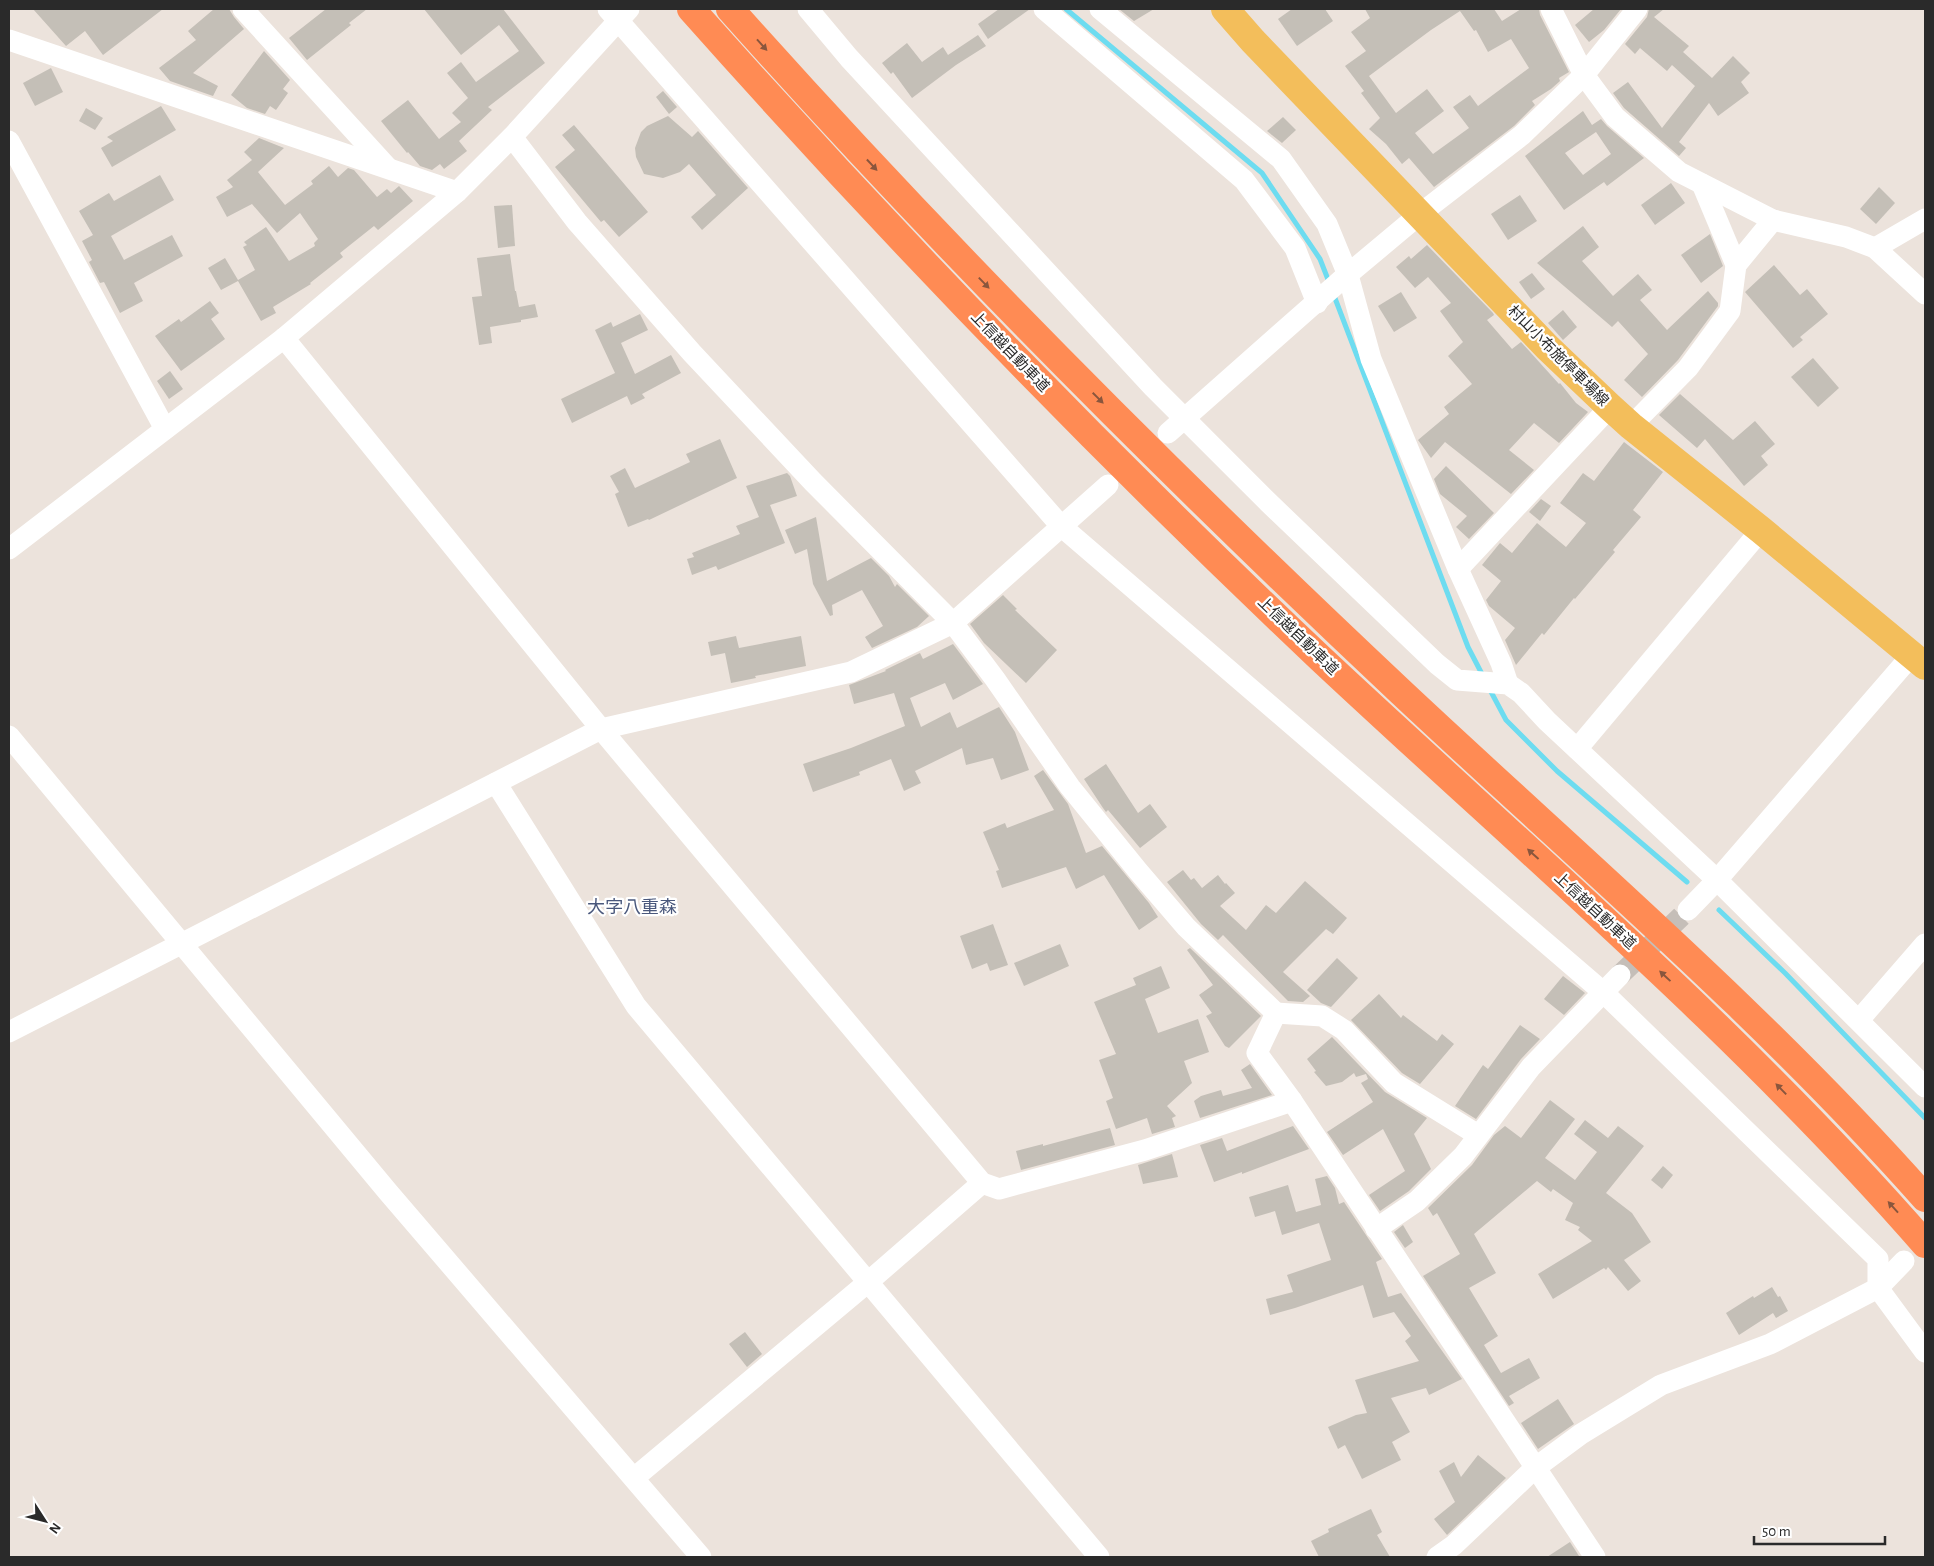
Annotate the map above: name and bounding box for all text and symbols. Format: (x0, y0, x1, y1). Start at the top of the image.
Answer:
one-way arrow (756, 39, 768, 51)
one-way arrow (866, 159, 878, 171)
one-way arrow (978, 276, 990, 288)
street label: 村山小布施停車場線 (1505, 302, 1612, 409)
street label: 上信越自動車道 (968, 308, 1053, 395)
one-way arrow (1092, 392, 1104, 404)
street label: 上信越自動車道 (1255, 593, 1342, 678)
one-way arrow (1527, 848, 1539, 860)
street label: 上信越自動車道 (1551, 869, 1639, 952)
district label: 大字八重森 (587, 898, 677, 917)
one-way arrow (1660, 970, 1672, 982)
one-way arrow (1775, 1084, 1787, 1096)
one-way arrow (1887, 1202, 1899, 1214)
north arrow (20, 1496, 70, 1546)
scale bar (1754, 1514, 1885, 1546)
text: N (46, 1520, 63, 1536)
text: 50 m (1762, 1524, 1791, 1539)

